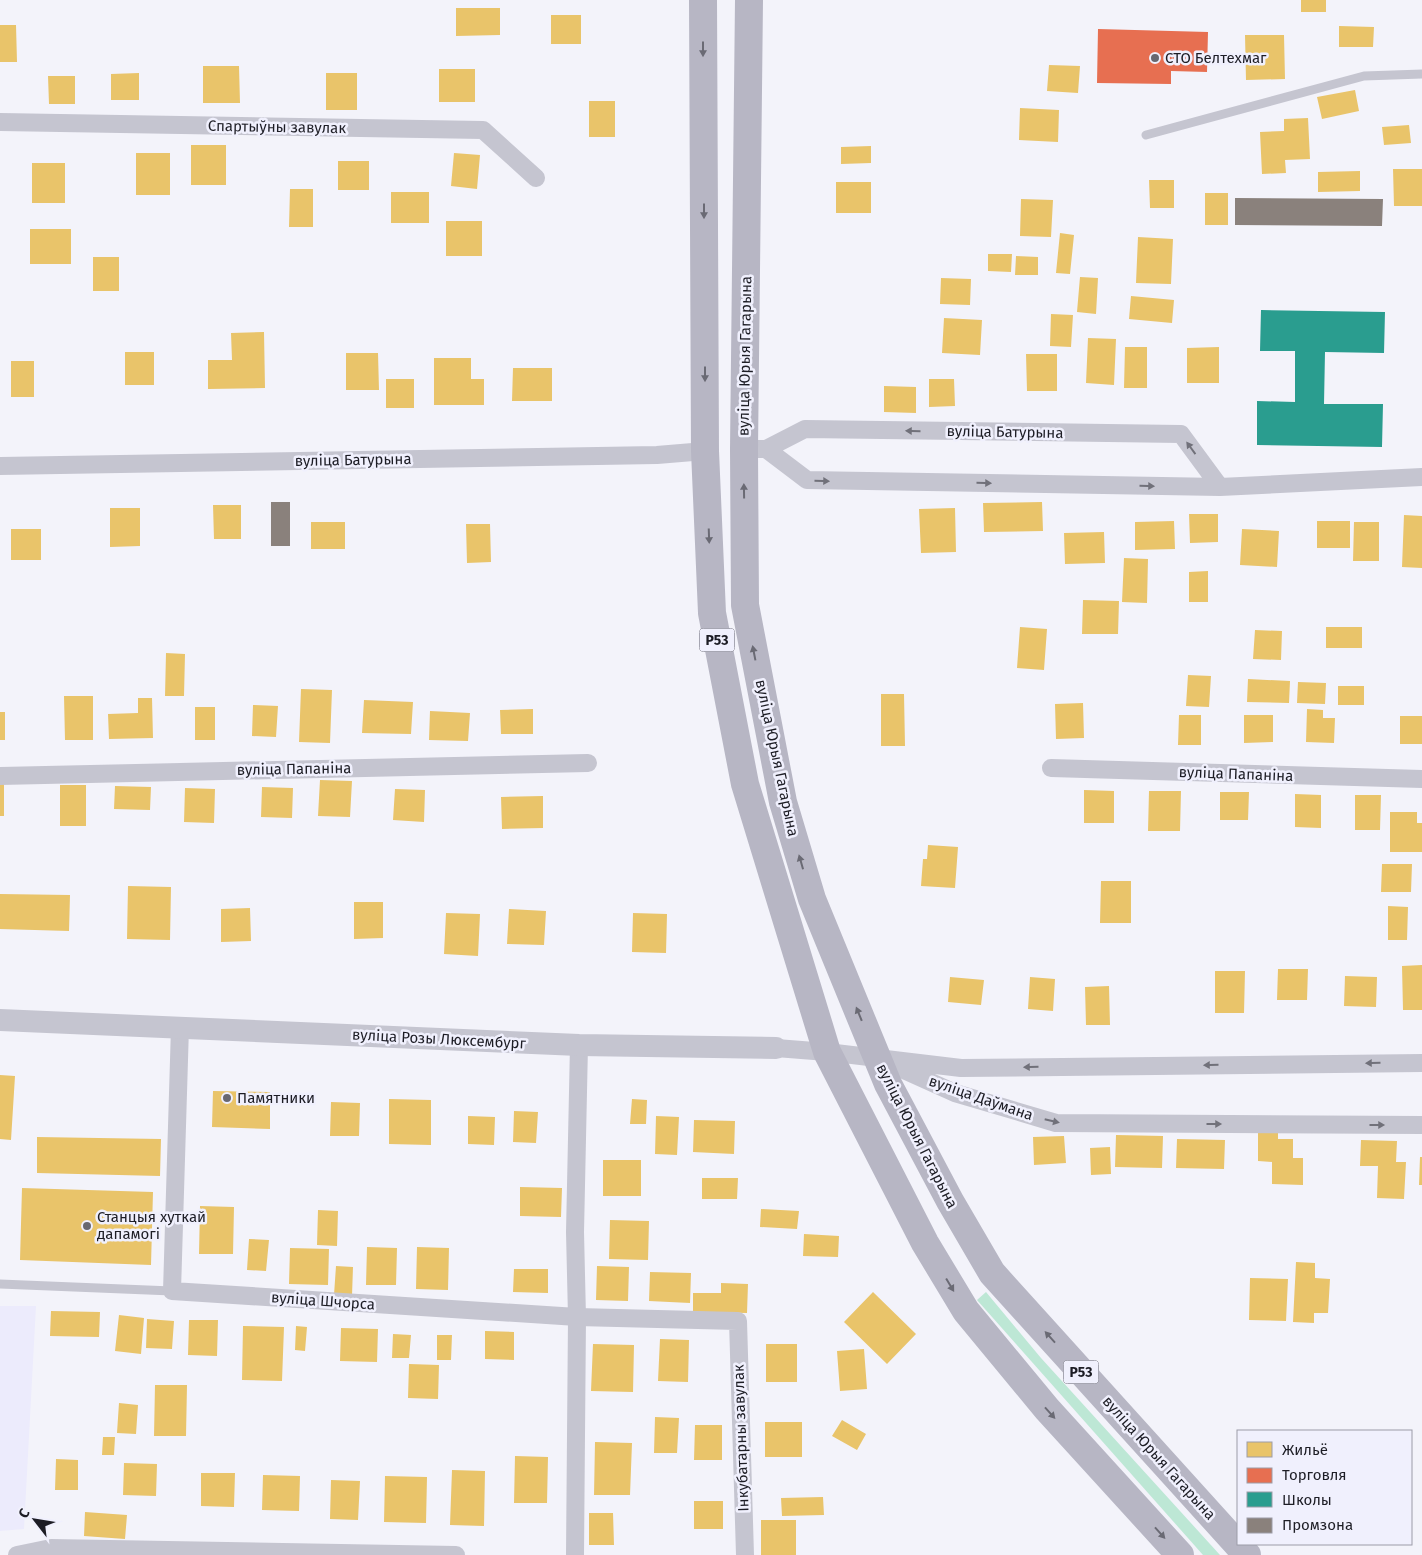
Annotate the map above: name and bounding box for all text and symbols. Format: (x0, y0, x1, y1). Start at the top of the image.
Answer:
one-way arrow (699, 41, 707, 57)
place label: СТО Белтехмаг (1165, 49, 1267, 67)
marker: СТО Белтехмаг (1149, 52, 1161, 64)
street label: Спартыўны завулак (208, 117, 347, 137)
one-way arrow (700, 203, 708, 219)
street label: вуліца Юрыя Гагарына (735, 276, 755, 436)
one-way arrow (701, 366, 709, 382)
street label: вуліца Батурына (946, 422, 1064, 442)
one-way arrow (905, 427, 921, 435)
one-way arrow (1186, 442, 1197, 455)
street label: вуліца Батурына (294, 450, 412, 470)
one-way arrow (814, 477, 830, 485)
one-way arrow (977, 479, 993, 487)
one-way arrow (1139, 482, 1155, 490)
one-way arrow (740, 483, 748, 499)
one-way arrow (705, 528, 713, 544)
road number: Р53 (700, 628, 734, 652)
one-way arrow (750, 644, 758, 660)
street label: вуліца Юрыя Гагарына (752, 678, 802, 838)
street label: вуліца Папаніна (236, 759, 352, 779)
street label: вуліца Папаніна (1178, 763, 1294, 785)
one-way arrow (797, 855, 805, 870)
one-way arrow (855, 1007, 863, 1021)
street label: вуліца Розы Люксембург (352, 1025, 527, 1053)
one-way arrow (1365, 1059, 1381, 1067)
street label: вуліца Юрыя Гагарына (873, 1061, 961, 1211)
one-way arrow (1203, 1061, 1219, 1069)
one-way arrow (1023, 1063, 1039, 1071)
street label: вуліца Даўмана (927, 1072, 1035, 1124)
place label: Памятники (237, 1089, 315, 1107)
marker: Памятники (221, 1092, 233, 1104)
one-way arrow (1044, 1117, 1059, 1125)
one-way arrow (1206, 1120, 1222, 1128)
one-way arrow (1369, 1121, 1385, 1129)
place label: Станцыя хуткай дапамогі (97, 1208, 206, 1243)
marker: Станцыя хуткай дапамогі (81, 1220, 93, 1232)
one-way arrow (946, 1278, 955, 1291)
street label: вуліца Шчорса (270, 1288, 376, 1314)
one-way arrow (1044, 1331, 1055, 1344)
road number: Р53 (1064, 1360, 1098, 1384)
street label: Інкубатарны завулак (729, 1364, 753, 1512)
street label: вуліца Юрыя Гагарына (1099, 1392, 1219, 1524)
one-way arrow (1044, 1406, 1056, 1418)
legend (1237, 1430, 1412, 1545)
text: Жильё (1282, 1441, 1328, 1459)
text: Торговля (1282, 1466, 1347, 1484)
text: Школы (1282, 1491, 1332, 1509)
north arrow (10, 1495, 60, 1545)
text: С (15, 1506, 34, 1521)
text: Промзона (1282, 1516, 1353, 1534)
one-way arrow (1154, 1526, 1165, 1539)

